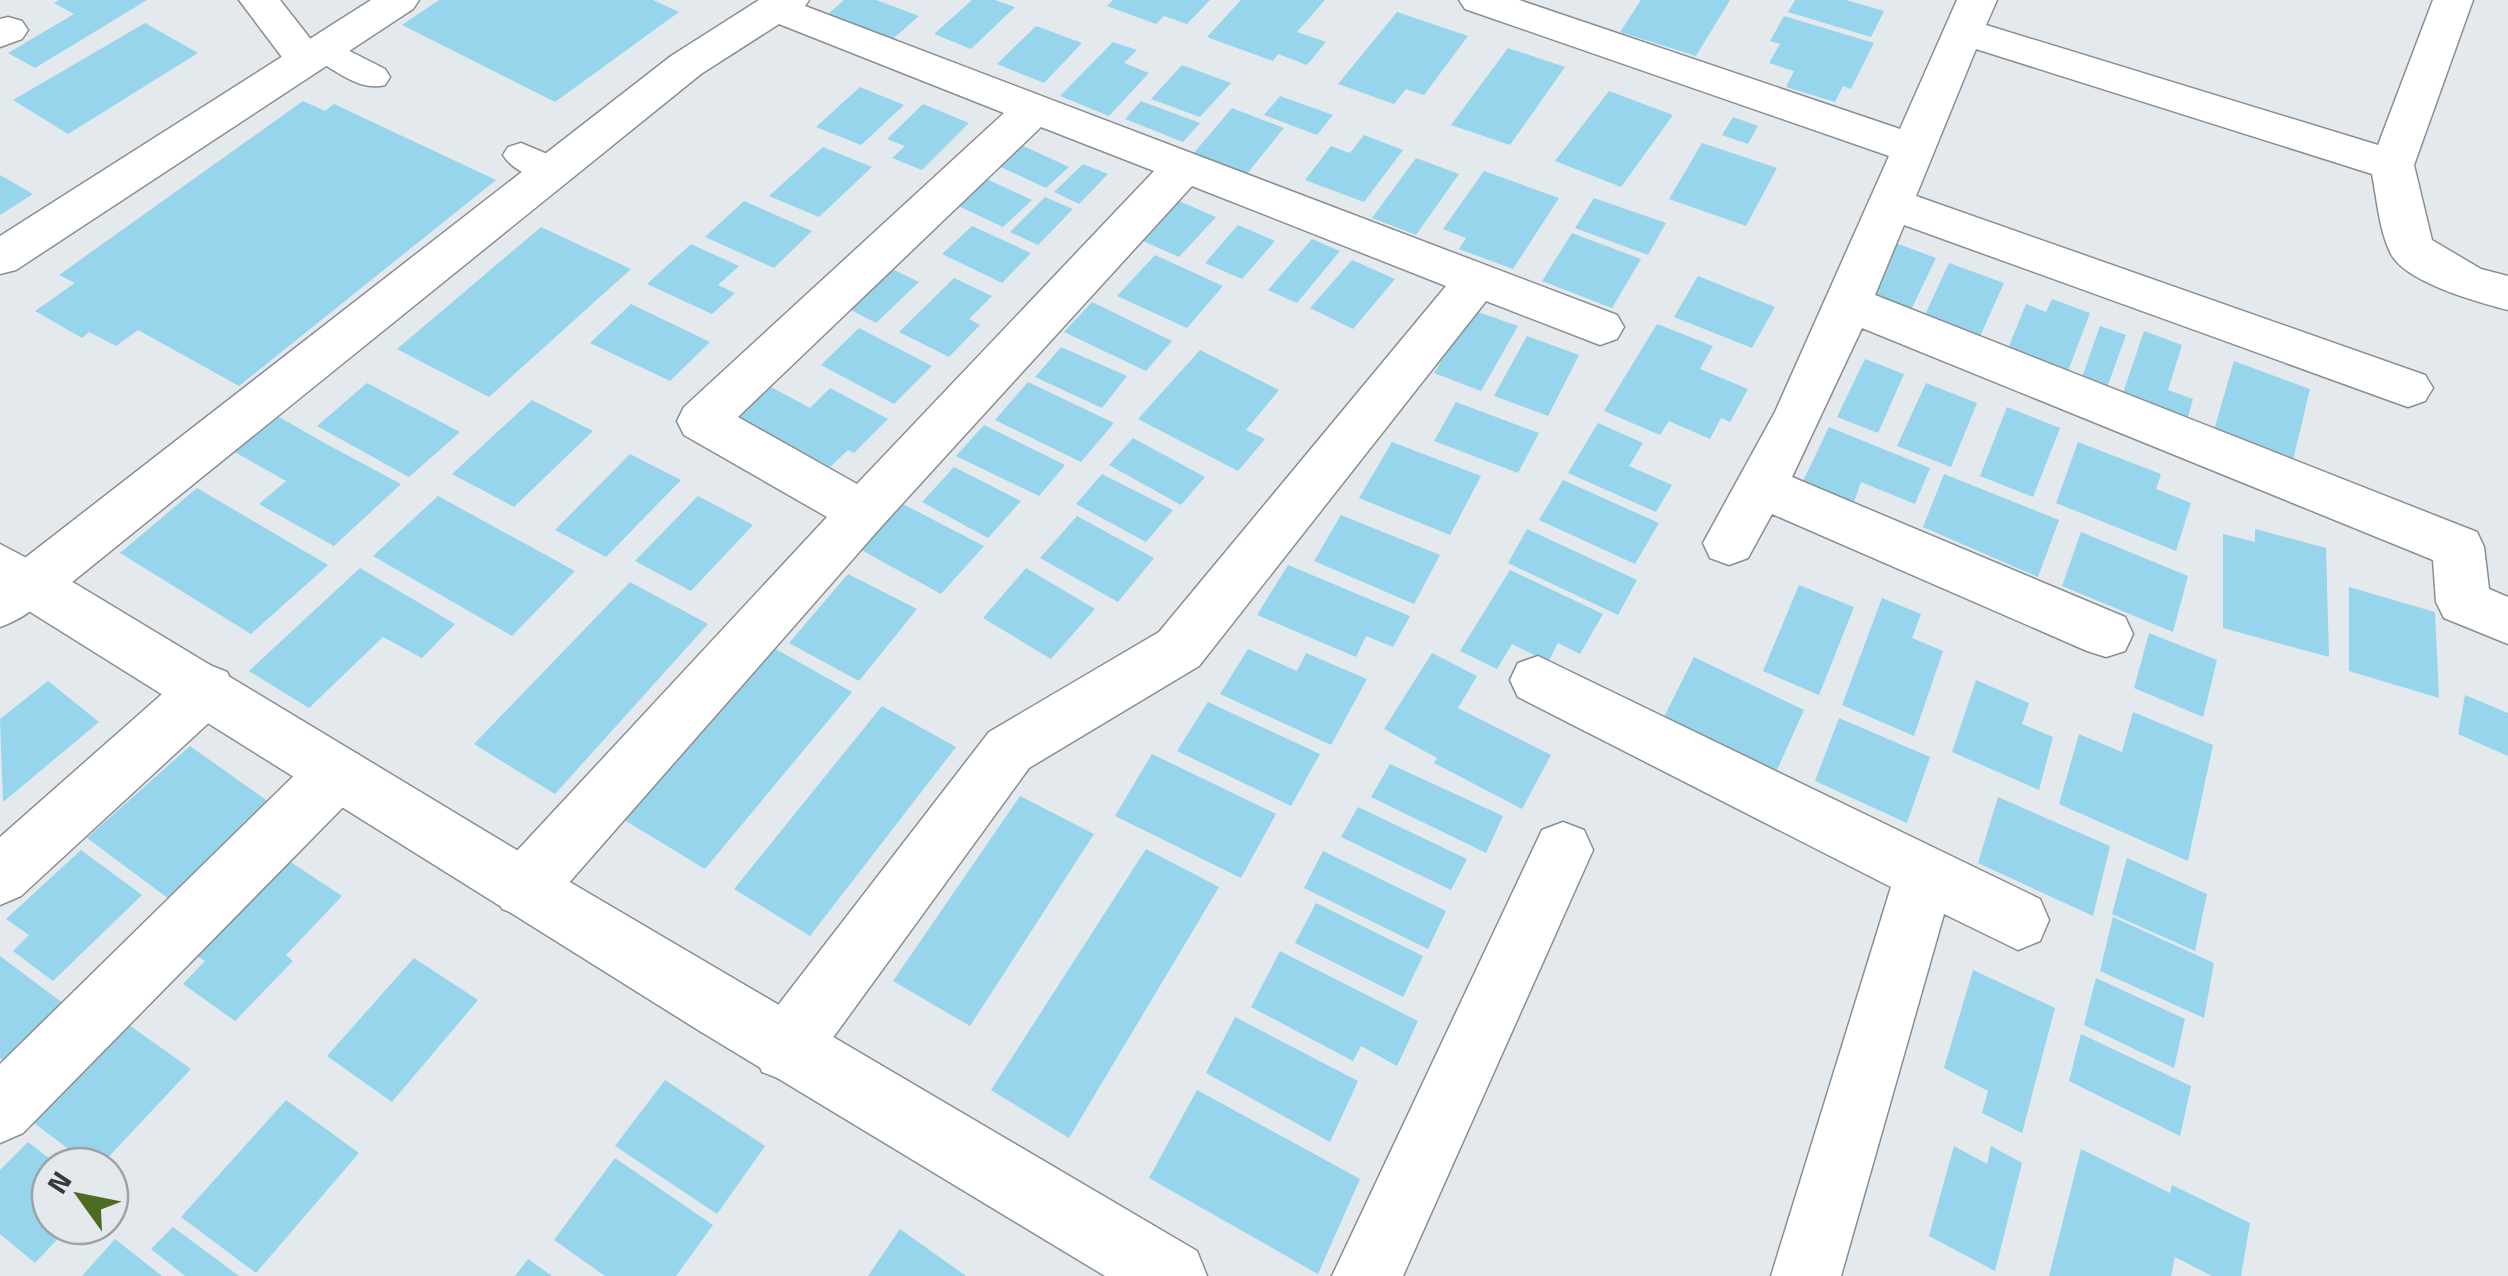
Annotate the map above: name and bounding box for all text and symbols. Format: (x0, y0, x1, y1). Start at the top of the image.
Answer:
north arrow (30, 1146, 130, 1246)
text: N (35, 1162, 82, 1202)

